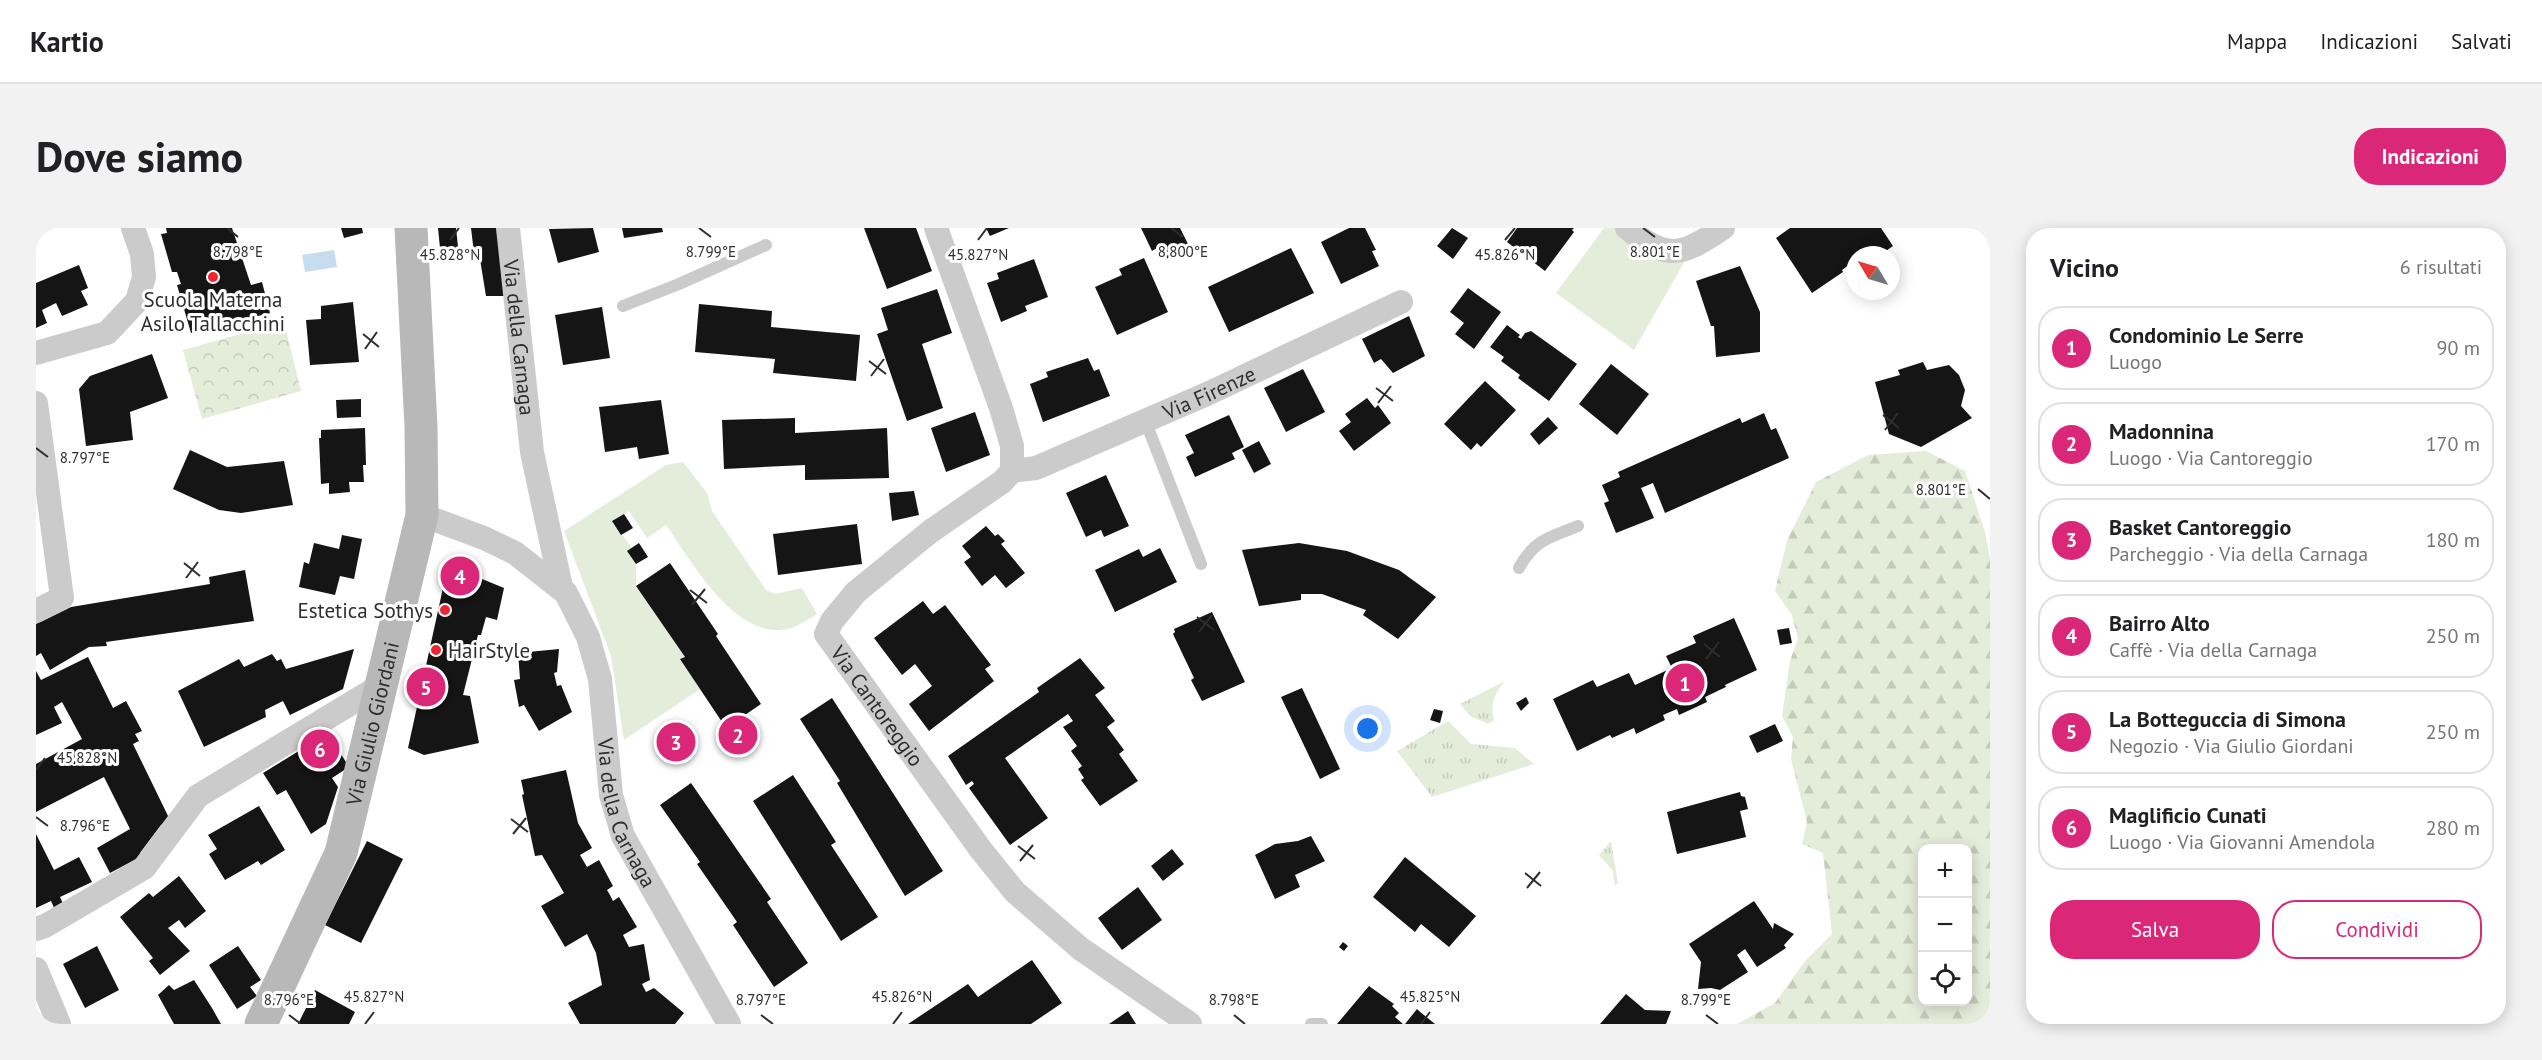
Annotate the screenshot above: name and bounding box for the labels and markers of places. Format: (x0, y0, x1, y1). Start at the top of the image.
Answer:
marker: Scuola Materna Asilo Tallacchini (206, 270, 220, 284)
place label: Scuola Materna Asilo Tallacchini (141, 286, 285, 337)
pin: 4 (440, 554, 480, 598)
place label: Estetica Sothys (297, 597, 433, 624)
marker: Estetica Sothys (438, 603, 452, 617)
place label: HairStyle (448, 637, 530, 664)
marker: HairStyle (429, 643, 443, 657)
pin: 1 (1666, 660, 1704, 706)
pin: 5 (406, 664, 446, 710)
pin: 2 (718, 712, 758, 758)
pin: 3 (656, 720, 696, 764)
pin: 6 (300, 726, 340, 772)

